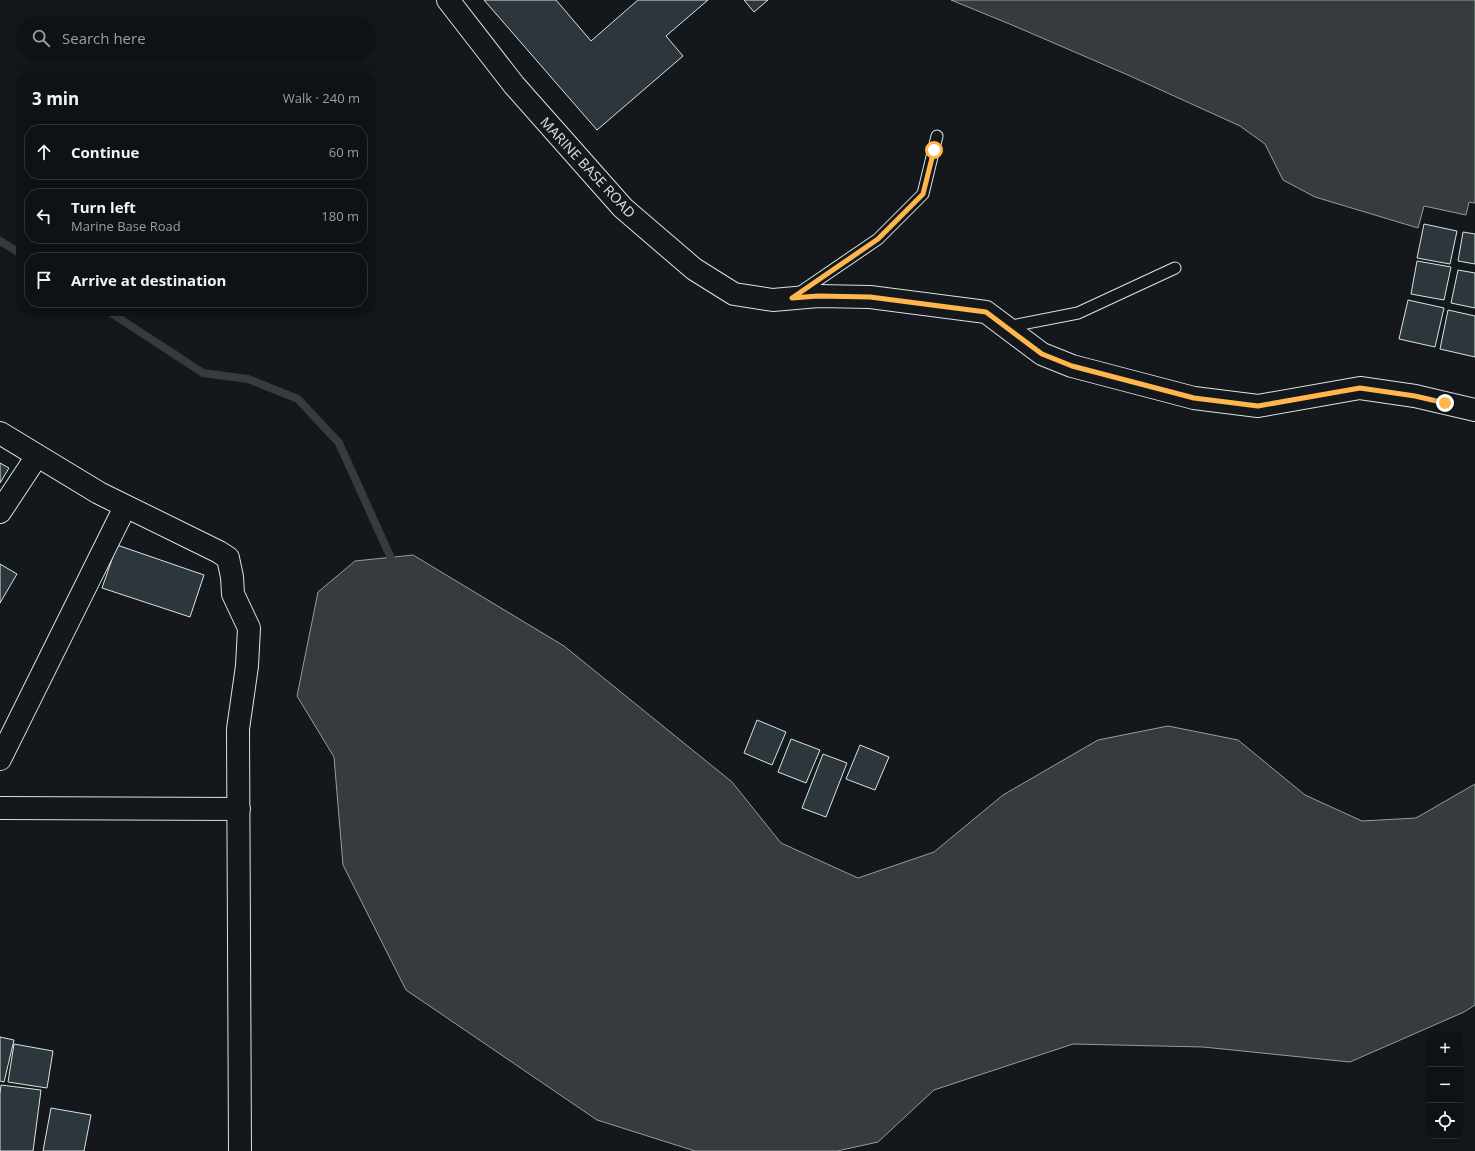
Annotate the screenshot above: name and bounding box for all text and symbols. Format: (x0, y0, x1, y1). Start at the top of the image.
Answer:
search box (16, 16, 376, 60)
icon: search (30, 27, 52, 49)
text: Search here (62, 28, 146, 48)
text: 3 min (32, 87, 79, 110)
text: Walk · 240 m (283, 89, 360, 107)
street label: MARINE BASE ROAD (536, 112, 640, 222)
icon: ahead (33, 141, 55, 163)
route start (925, 141, 943, 159)
text: Continue (71, 142, 139, 162)
text: 60 m (329, 143, 359, 161)
text: Turn left (71, 197, 136, 217)
icon: left (33, 205, 55, 227)
text: 180 m (321, 207, 359, 225)
text: Marine Base Road (71, 217, 181, 235)
icon: arrive (33, 269, 55, 291)
text: Arrive at destination (71, 270, 226, 290)
route end (1436, 394, 1454, 412)
map controls (1427, 1031, 1463, 1139)
button: + (1427, 1031, 1463, 1067)
button: − (1427, 1067, 1463, 1103)
button: locate (1427, 1103, 1463, 1139)

